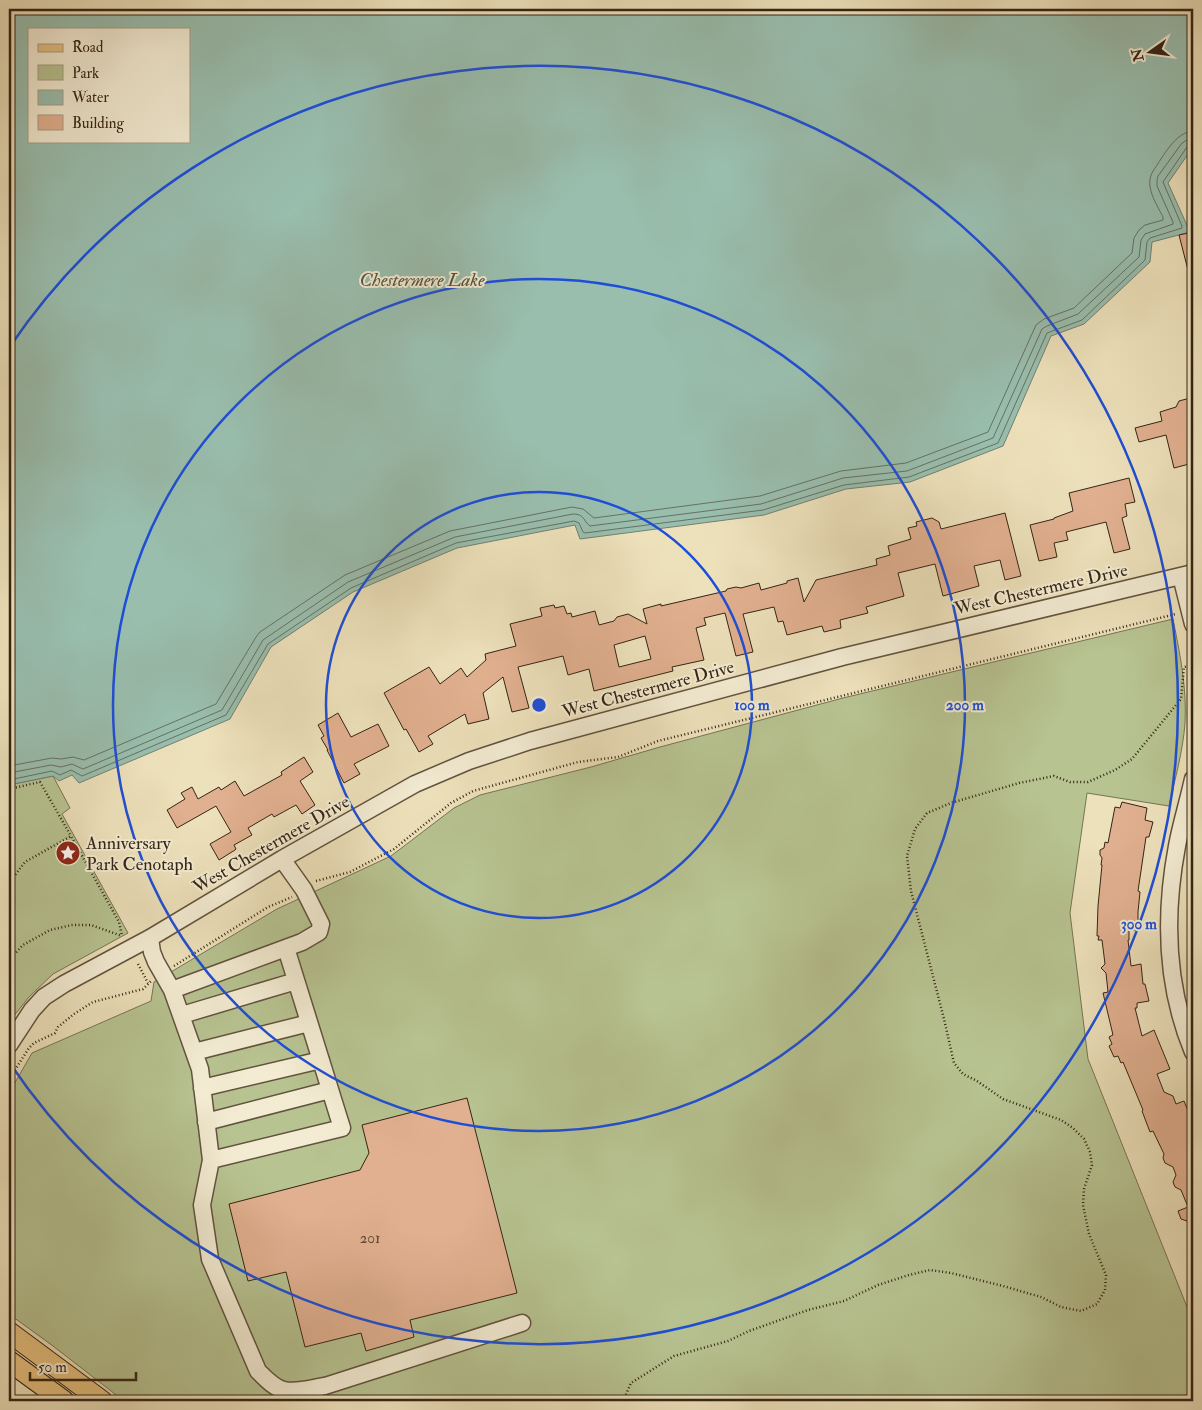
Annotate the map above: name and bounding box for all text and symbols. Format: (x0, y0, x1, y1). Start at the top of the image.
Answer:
legend (28, 28, 190, 142)
north arrow (1124, 28, 1174, 78)
text: Road (72, 38, 104, 57)
text: N (1128, 46, 1148, 64)
text: Park (72, 64, 99, 83)
text: Water (71, 88, 109, 107)
text: Building (72, 114, 124, 133)
water label: Chestermere Lake (360, 268, 485, 292)
street label: West Chestermere Drive (951, 558, 1130, 621)
street label: West Chestermere Drive (559, 655, 737, 724)
centre of rings (530, 696, 548, 714)
text: 100 m (734, 696, 770, 715)
text: 200 m (946, 696, 984, 715)
street label: West Chestermere Drive (188, 790, 354, 899)
place label: Anniversary Park Cenotaph (85, 832, 193, 876)
place icon: Anniversary Park Cenotaph (55, 840, 81, 866)
text: 300 m (1121, 915, 1157, 934)
house number: 201 (360, 1229, 380, 1248)
scale bar (30, 1350, 136, 1382)
text: 50 m (38, 1358, 67, 1377)

